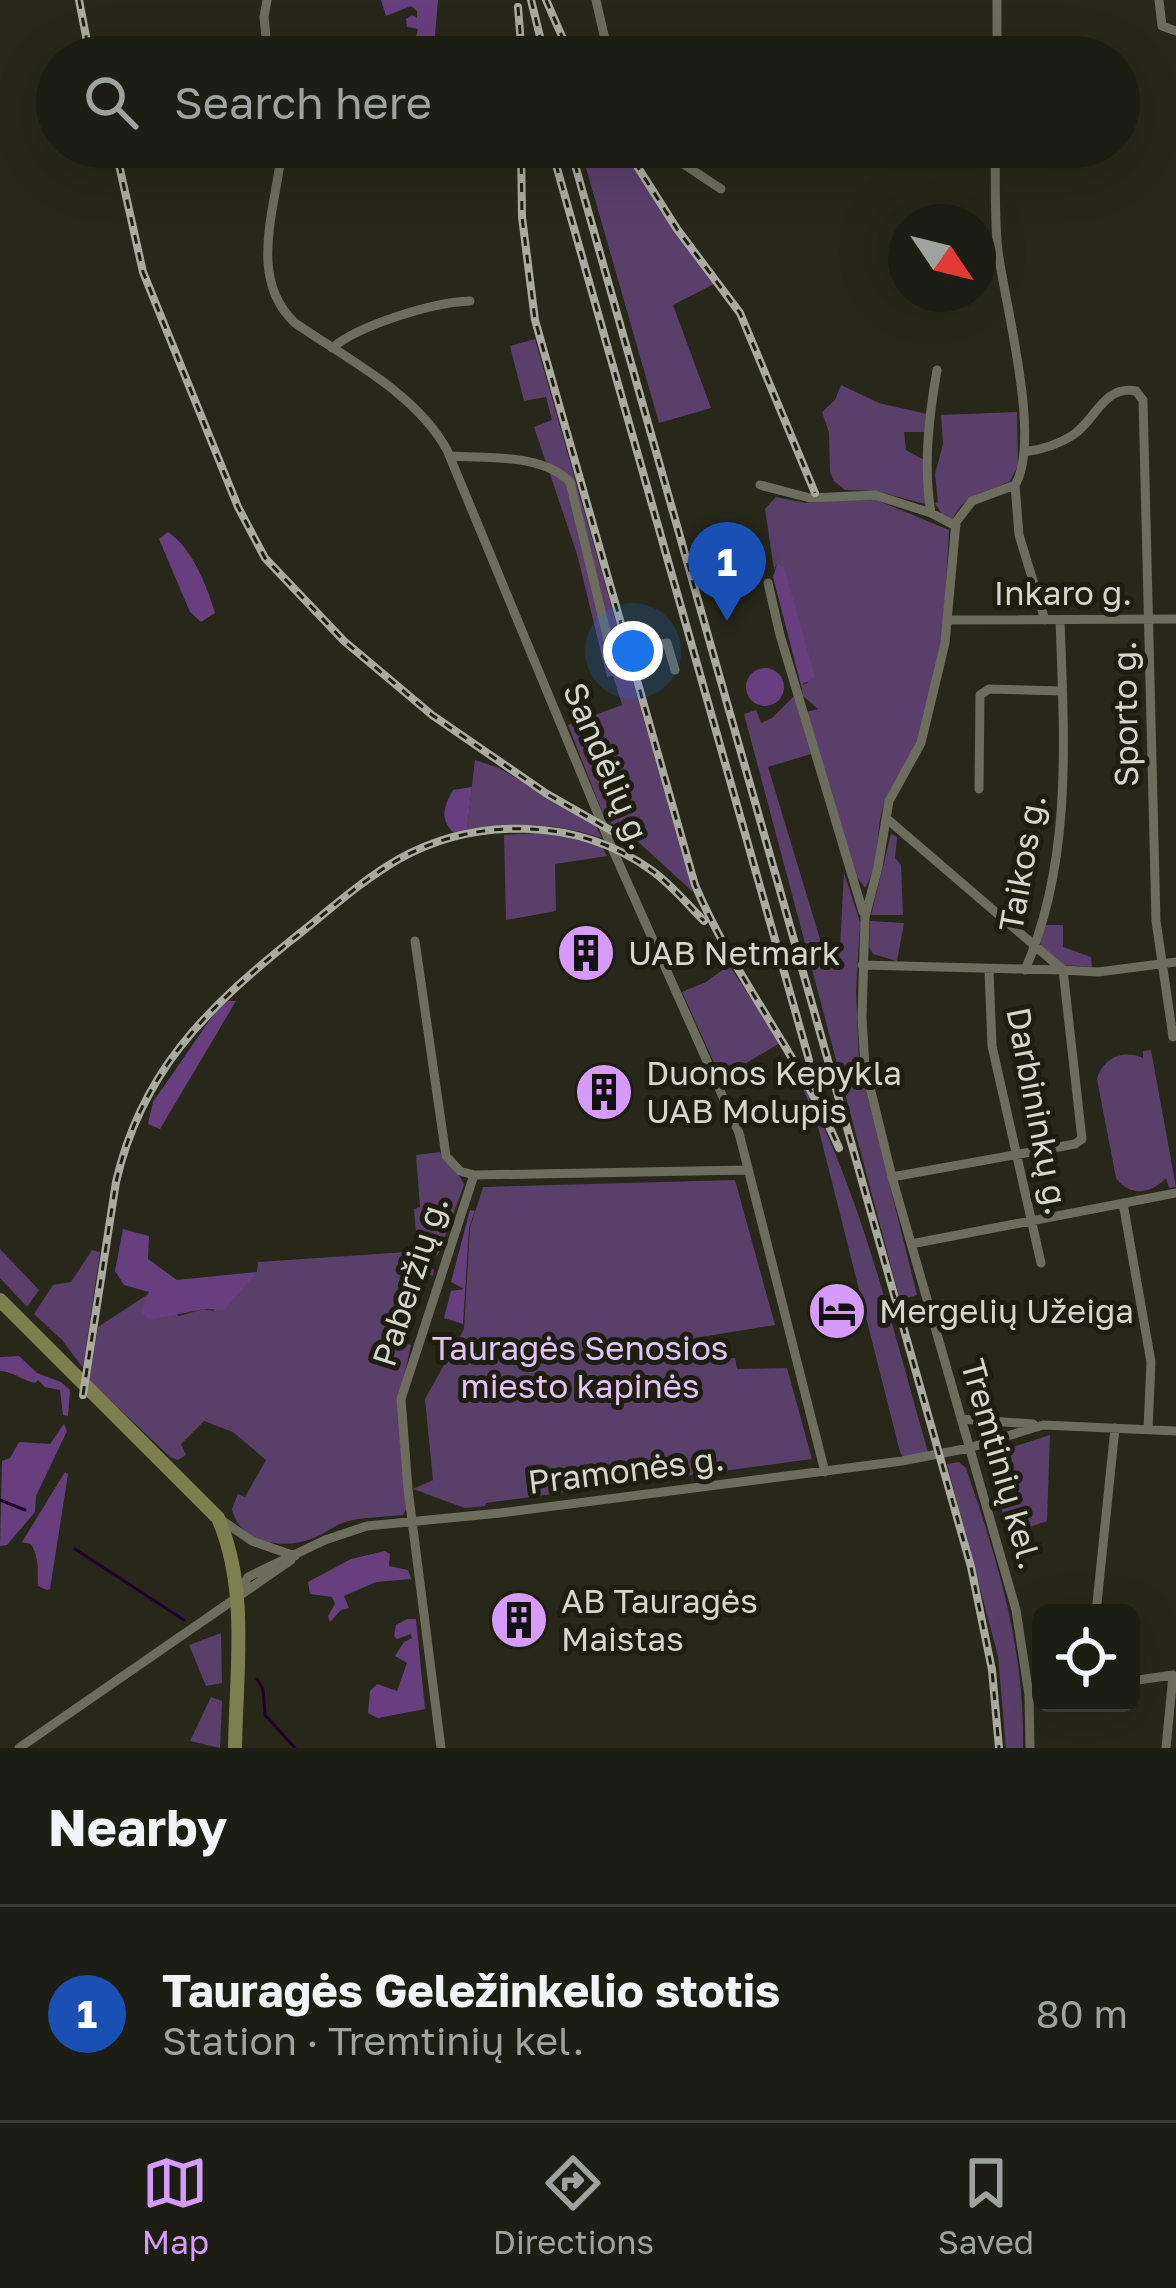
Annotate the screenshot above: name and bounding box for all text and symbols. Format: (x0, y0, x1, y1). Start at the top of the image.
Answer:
search box (36, 36, 1140, 168)
icon: search (78, 69, 144, 135)
text: Search here (174, 75, 432, 129)
north arrow (888, 204, 996, 312)
pin: 1 (688, 522, 766, 621)
street label: Inkaro g. (994, 573, 1132, 612)
your location (603, 621, 663, 681)
street label: Sporto g. (1104, 641, 1145, 787)
street label: Sandėlių g. (556, 677, 661, 855)
street label: Taikos g. (990, 791, 1053, 935)
building icon: UAB Netmark (555, 922, 617, 984)
place label: UAB Netmark (628, 933, 840, 972)
street label: Darbininkų g. (999, 1004, 1078, 1218)
place label: Duonos Kepykla UAB Molupis (646, 1053, 902, 1130)
building icon: Duonos Kepykla UAB Molupis (573, 1061, 635, 1123)
street label: Paberžių g. (364, 1191, 455, 1371)
hotel icon: Mergelių Užeiga (806, 1280, 868, 1342)
place label: Mergelių Užeiga (879, 1291, 1134, 1330)
park label: Tauragės Senosios miesto kapinės (432, 1328, 728, 1405)
street label: Tremtinių kel. (954, 1354, 1051, 1573)
street label: Pramonės g. (526, 1438, 726, 1501)
place label: AB Tauragės Maistas (561, 1581, 758, 1658)
building icon: AB Tauragės Maistas (488, 1589, 550, 1651)
map controls (1032, 1604, 1140, 1712)
button: locate (1032, 1604, 1140, 1712)
text: Nearby (48, 1796, 227, 1857)
text: Tauragės Geležinkelio stotis (162, 1963, 780, 2017)
text: 1 (77, 1990, 97, 2037)
text: 80 m (1036, 1990, 1128, 2037)
text: Station · Tremtinių kel. (162, 2017, 584, 2064)
tab: Map (142, 2150, 209, 2261)
tab: Directions (493, 2150, 654, 2261)
tab: Saved (938, 2150, 1034, 2261)

